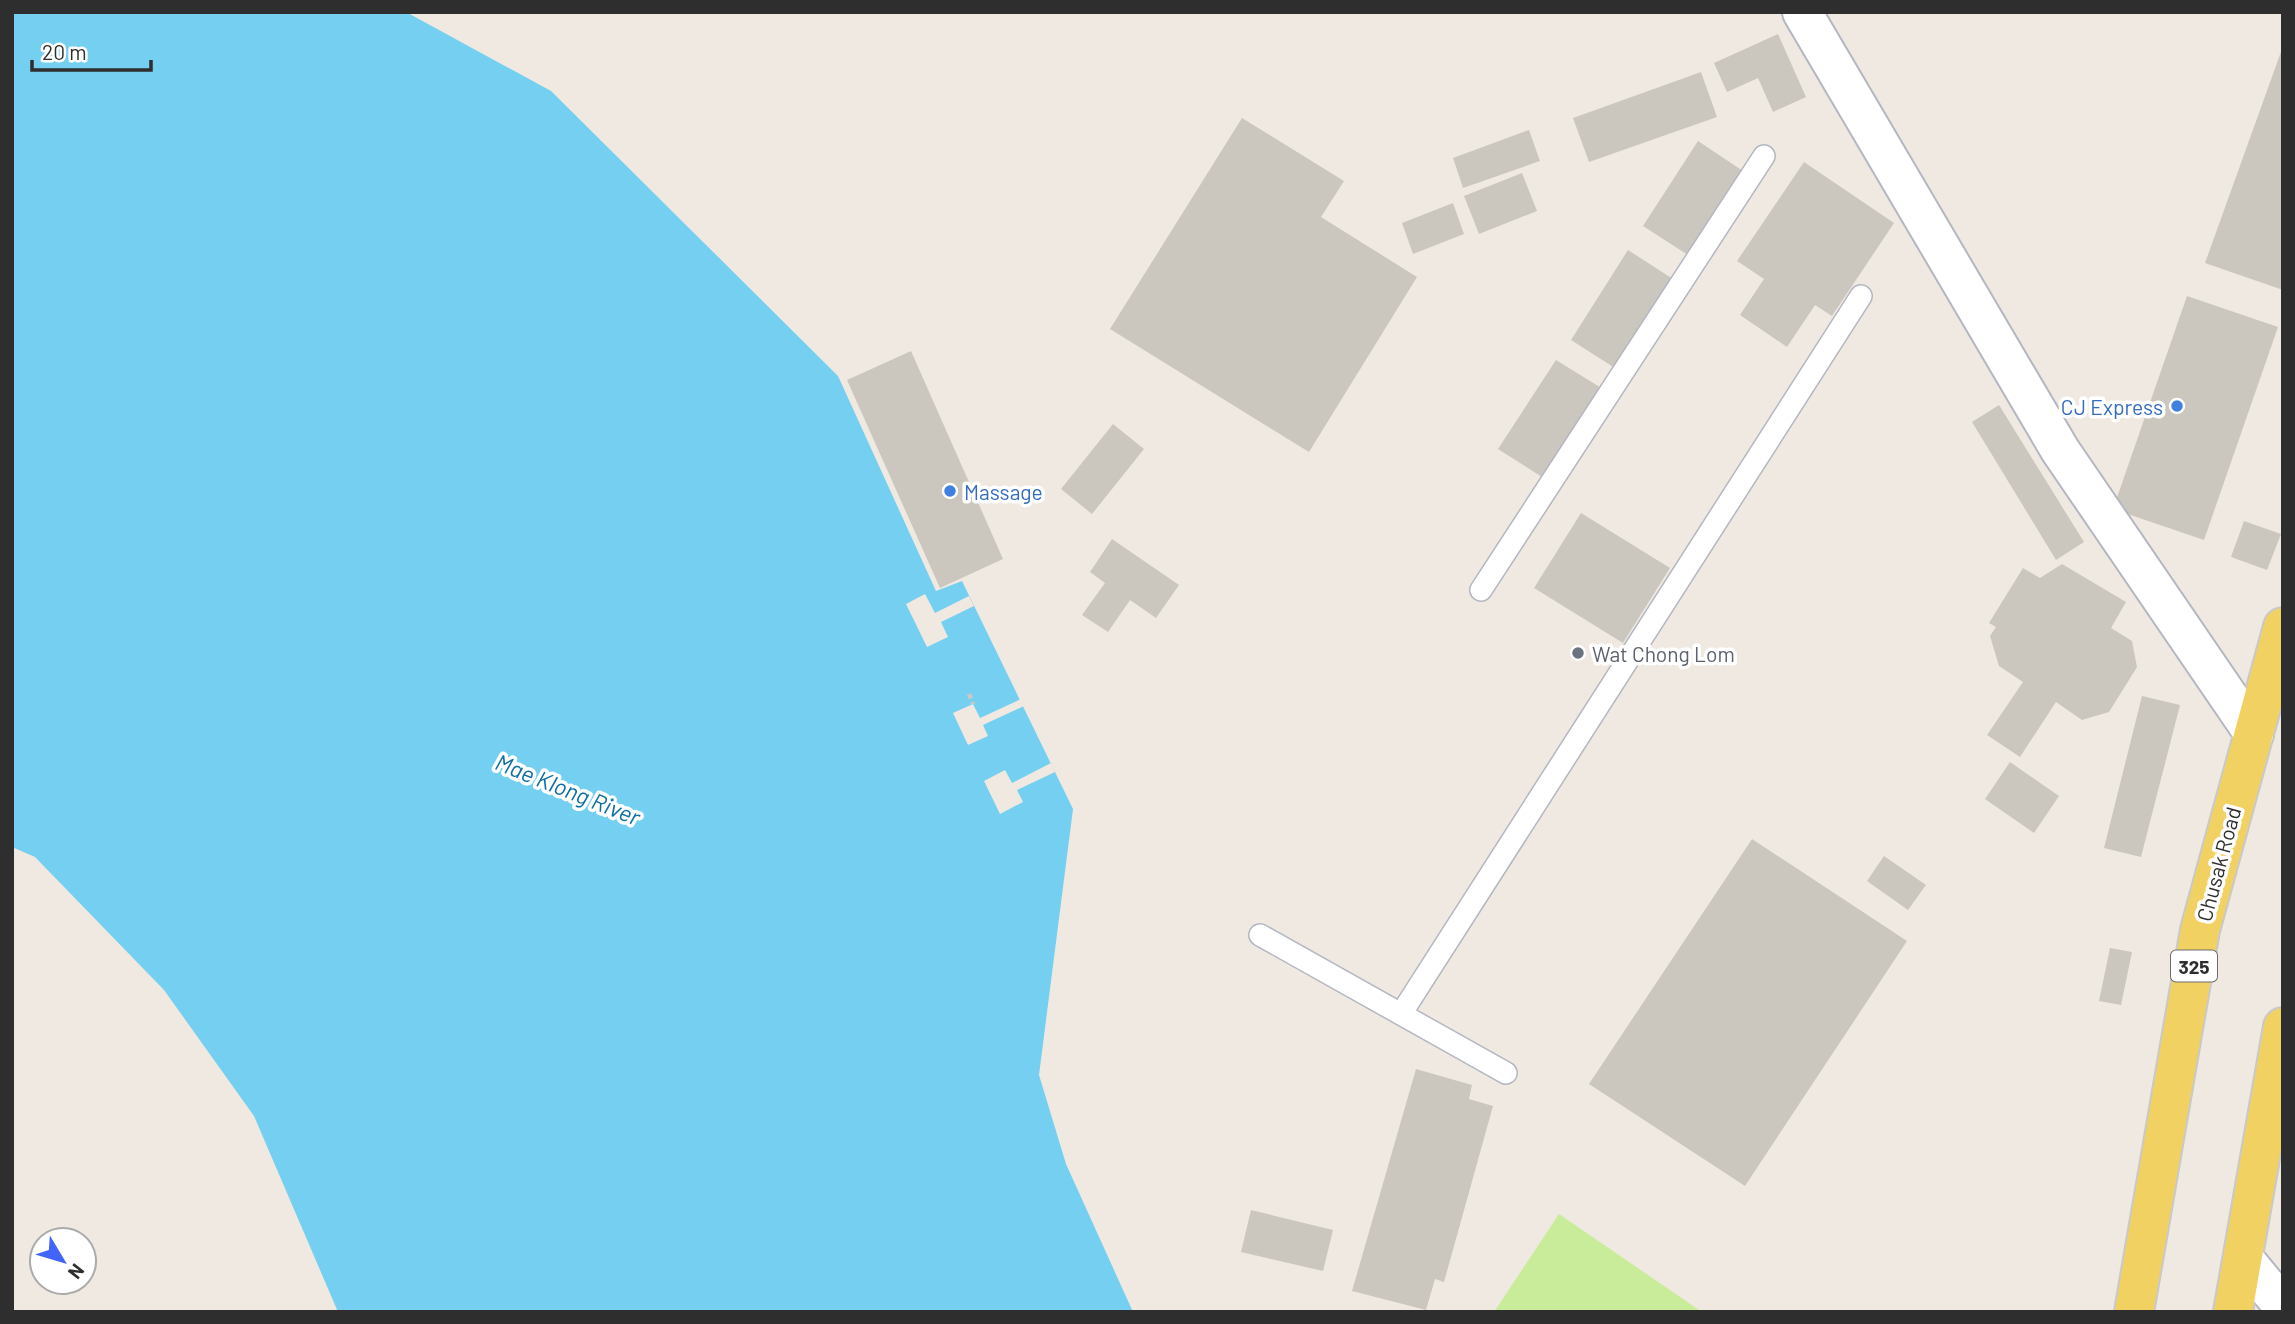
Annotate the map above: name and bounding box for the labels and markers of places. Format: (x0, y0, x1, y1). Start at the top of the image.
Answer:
place label: CJ Express (2061, 394, 2163, 419)
marker: CJ Express (2169, 398, 2185, 414)
place label: Massage (964, 479, 1043, 504)
marker: Massage (942, 483, 958, 499)
place label: Wat Chong Lom (1592, 641, 1735, 666)
marker: Wat Chong Lom (1570, 645, 1586, 661)

